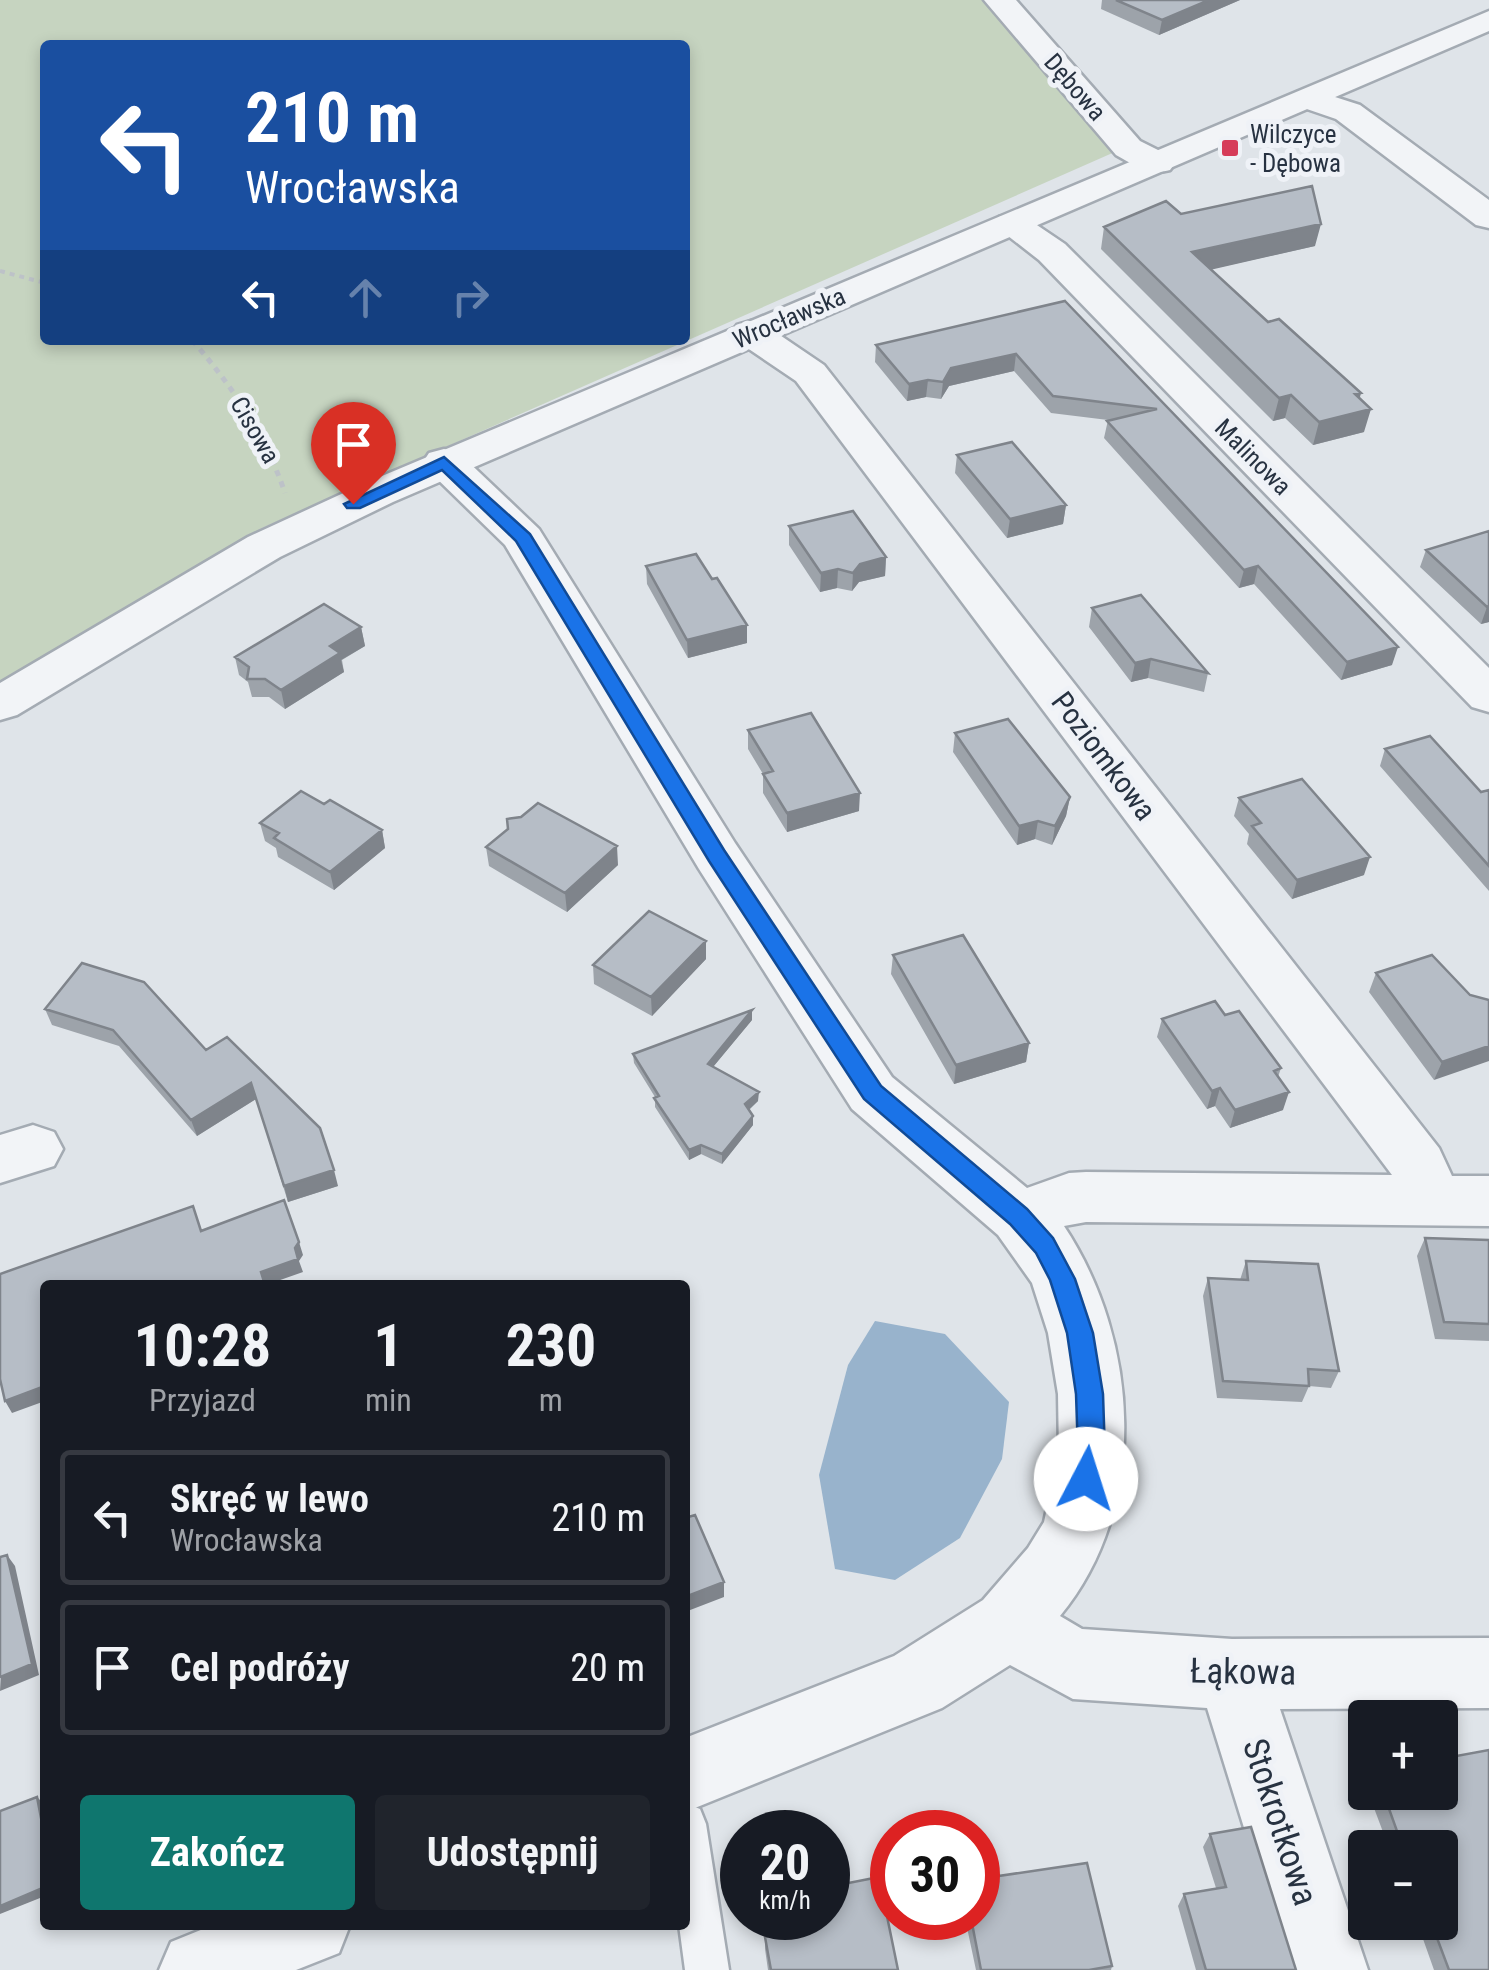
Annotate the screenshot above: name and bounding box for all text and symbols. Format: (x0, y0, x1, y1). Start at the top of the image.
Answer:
street label: Dębowa (1038, 48, 1112, 126)
text: 210 m (245, 77, 419, 159)
icon: left (80, 80, 210, 210)
place label: Wilczyce - Dębowa (1250, 120, 1341, 178)
marker: Wilczyce - Dębowa (1219, 137, 1241, 159)
text: Wrocławska (245, 161, 460, 214)
icon: left (233, 270, 288, 325)
icon: ahead (338, 270, 393, 325)
icon: right (443, 270, 498, 325)
street label: Wrocławska (728, 281, 850, 355)
street label: Cisowa (224, 392, 286, 468)
pin (311, 402, 396, 505)
street label: Malinowa (1209, 413, 1297, 501)
icon: arrive (326, 417, 381, 472)
street label: Poziomkowa (1044, 685, 1164, 827)
text: 10:28 (134, 1310, 271, 1381)
text: 1 (373, 1310, 404, 1381)
text: 230 (505, 1310, 596, 1381)
text: Przyjazd (149, 1381, 256, 1419)
text: min (365, 1381, 412, 1419)
text: m (539, 1381, 563, 1419)
position arrow (1034, 1427, 1138, 1531)
text: Skręć w lewo (170, 1477, 369, 1521)
icon: left (85, 1490, 140, 1545)
text: 210 m (551, 1496, 645, 1540)
text: Wrocławska (170, 1521, 323, 1559)
icon: arrive (85, 1640, 140, 1695)
text: Cel podróży (170, 1646, 349, 1690)
text: 20 m (570, 1646, 645, 1690)
street label: Łąkowa (1190, 1651, 1296, 1693)
map controls (1348, 1700, 1458, 1940)
button: + (1348, 1700, 1458, 1810)
street label: Stokrotkowa (1234, 1734, 1326, 1910)
button: Zakończ (80, 1795, 355, 1910)
button: Udostępnij (375, 1795, 650, 1910)
speed limit sign: 30 (870, 1810, 1000, 1940)
button: − (1348, 1830, 1458, 1940)
text: 20 (760, 1834, 810, 1892)
text: km/h (759, 1886, 811, 1915)

